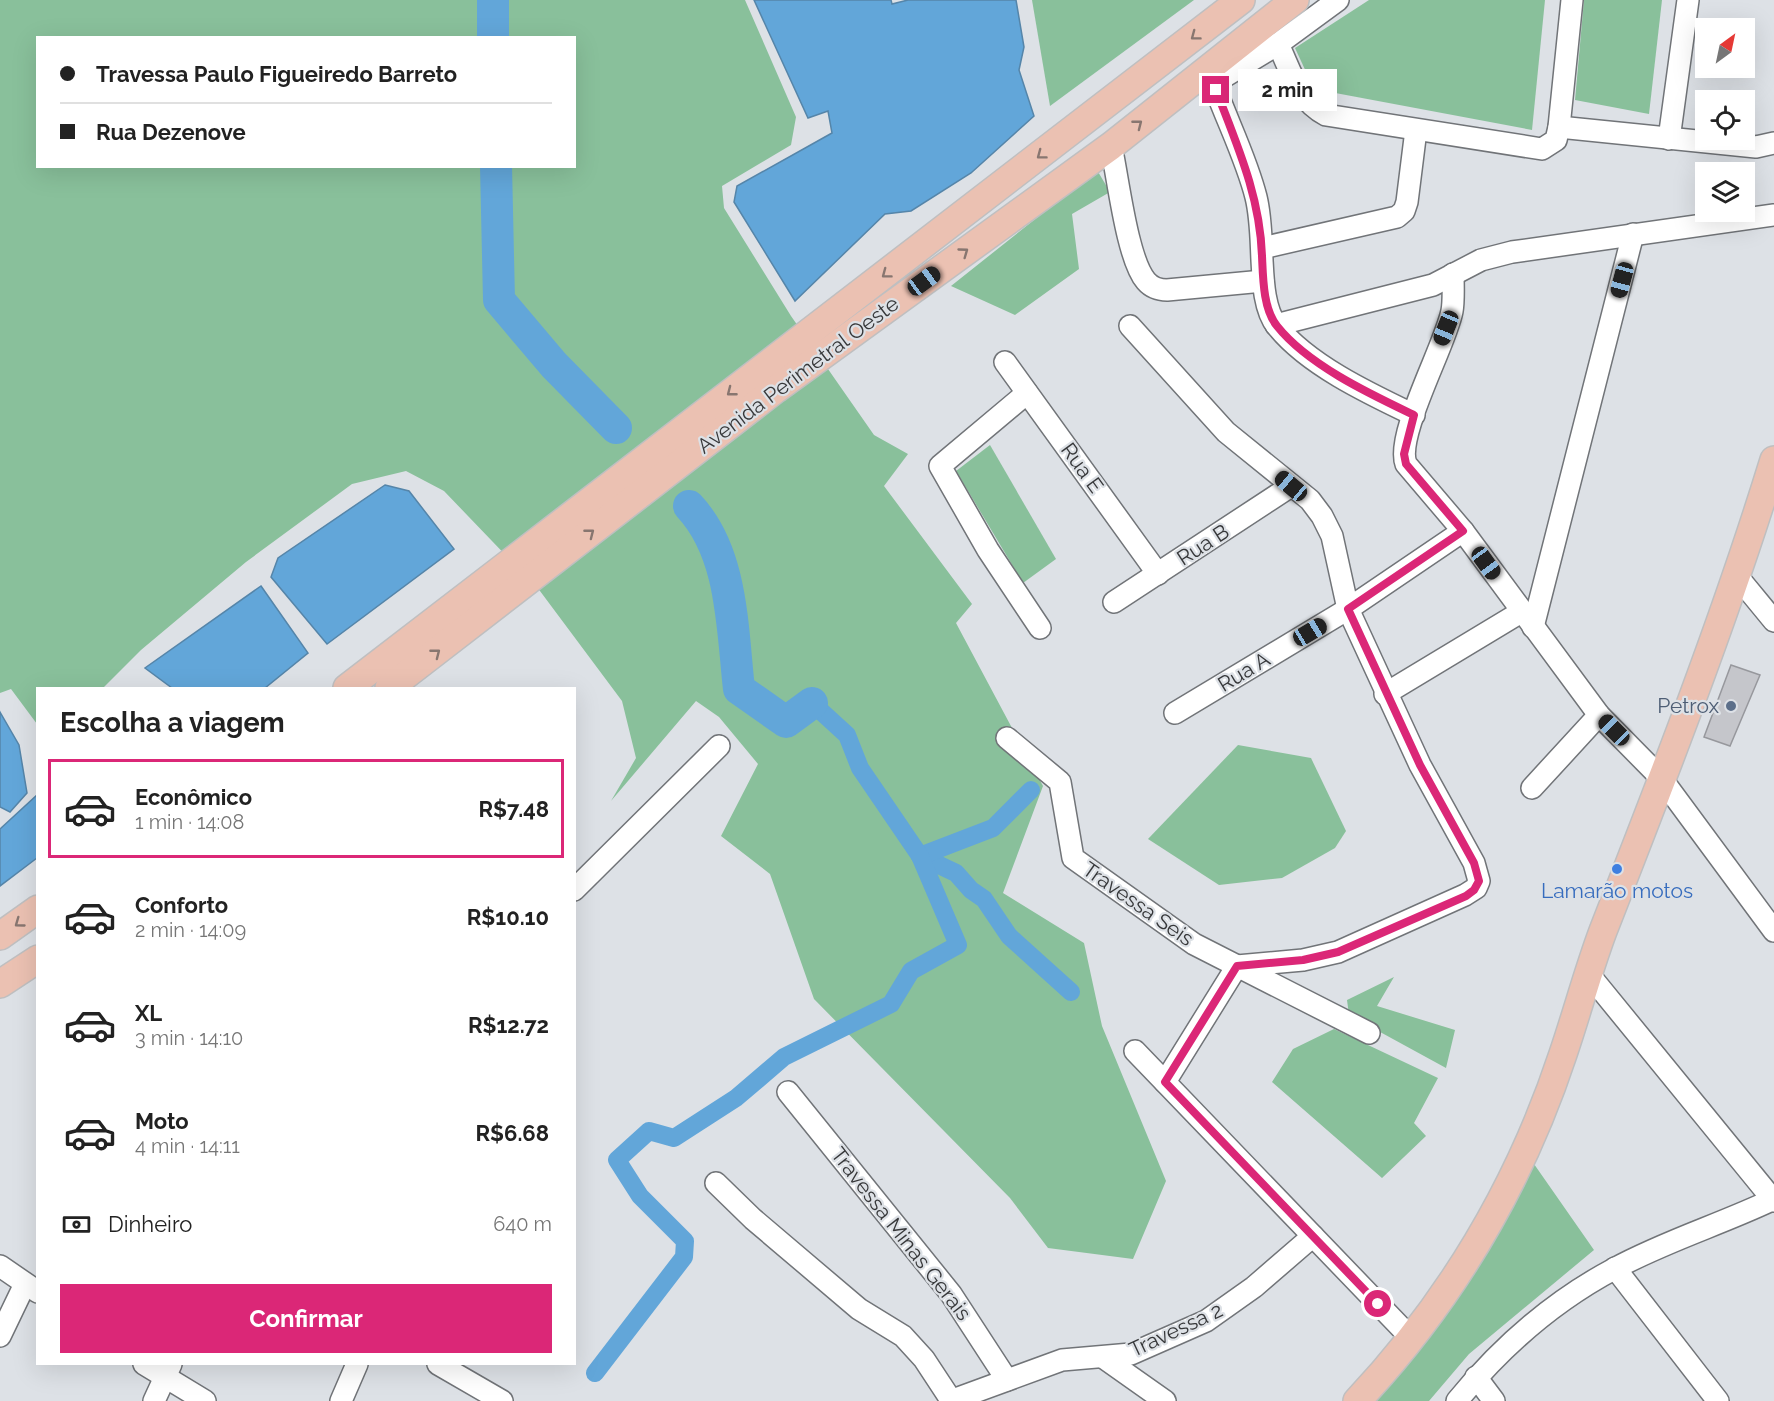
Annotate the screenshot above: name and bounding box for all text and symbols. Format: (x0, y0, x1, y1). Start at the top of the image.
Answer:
north arrow (1695, 18, 1755, 78)
map controls (1695, 18, 1755, 222)
one-way arrow (1191, 28, 1202, 39)
text: Travessa Paulo Figueiredo Barreto (96, 61, 457, 87)
callout: 2 min (1237, 69, 1336, 111)
route end (1202, 76, 1229, 103)
text: 2 min (1262, 78, 1313, 102)
button: locate (1695, 90, 1755, 150)
text: Rua Dezenove (96, 119, 246, 145)
one-way arrow (1131, 121, 1142, 132)
one-way arrow (1036, 148, 1047, 159)
button: layers (1695, 162, 1755, 222)
one-way arrow (957, 248, 968, 259)
car (1609, 260, 1635, 300)
car (904, 263, 944, 299)
one-way arrow (882, 266, 893, 277)
street label: Avenida Perimetral Oeste (692, 291, 903, 459)
car (1431, 308, 1461, 348)
one-way arrow (727, 385, 738, 396)
street label: Rua E (1056, 438, 1109, 498)
car (1271, 468, 1311, 504)
street label: Rua B (1172, 519, 1233, 571)
one-way arrow (583, 530, 594, 541)
car (1468, 543, 1504, 583)
car (1290, 615, 1330, 649)
street label: Rua A (1213, 646, 1274, 697)
one-way arrow (429, 649, 440, 660)
place label: Petrox (1657, 693, 1719, 718)
marker: Petrox (1724, 699, 1738, 713)
text: Escolha a viagem (60, 707, 285, 738)
car (1595, 711, 1633, 749)
icon: car (63, 782, 117, 836)
text: Econômico (135, 784, 252, 810)
text: R$7.48 (478, 796, 549, 822)
text: 1 min · 14:08 (135, 810, 244, 834)
street label: Travessa Seis (1078, 856, 1198, 951)
marker: Lamarão motos (1610, 862, 1624, 876)
place label: Lamarão motos (1541, 878, 1693, 903)
icon: car (63, 890, 117, 944)
text: Conforto (135, 892, 228, 918)
text: R$10.10 (467, 904, 549, 930)
one-way arrow (14, 916, 25, 927)
text: 2 min · 14:09 (135, 918, 246, 942)
icon: car (63, 998, 117, 1052)
text: XL (135, 1000, 162, 1026)
text: R$12.72 (468, 1012, 549, 1038)
text: 3 min · 14:10 (135, 1026, 243, 1050)
icon: car (63, 1106, 117, 1160)
text: Moto (135, 1108, 189, 1134)
text: R$6.68 (475, 1120, 549, 1146)
text: 4 min · 14:11 (135, 1134, 240, 1158)
street label: Travessa Minas Gerais (826, 1142, 977, 1325)
icon: cash (60, 1208, 93, 1241)
text: Dinheiro (108, 1211, 192, 1237)
text: 640 m (493, 1212, 552, 1236)
button: Confirmar (60, 1284, 552, 1353)
route start (1364, 1290, 1391, 1317)
street label: Travessa 2 (1125, 1297, 1227, 1362)

